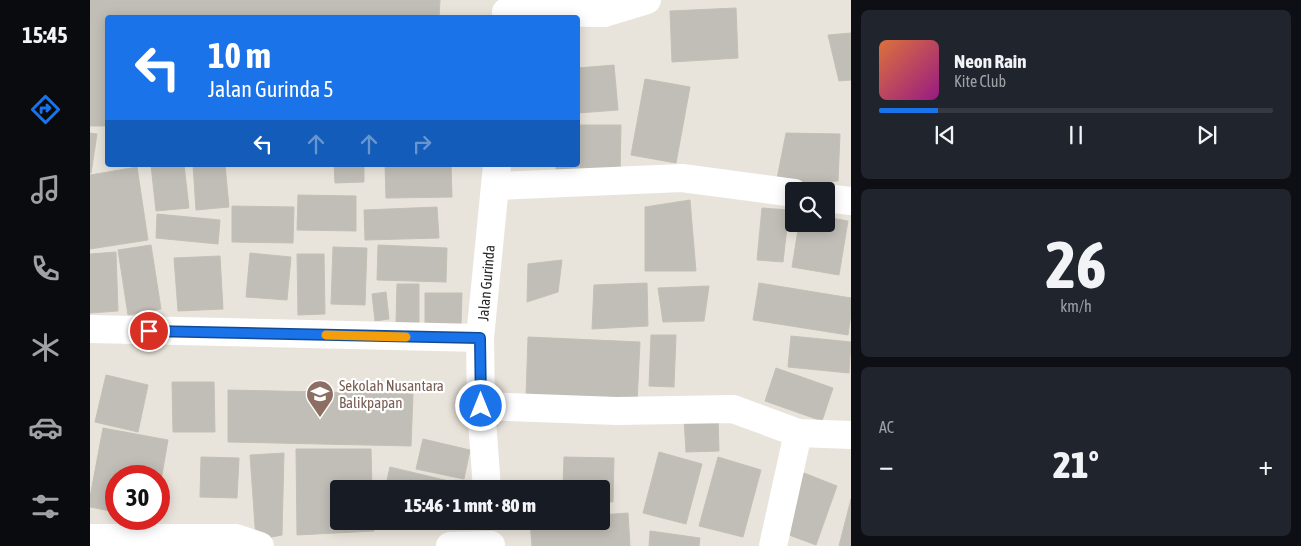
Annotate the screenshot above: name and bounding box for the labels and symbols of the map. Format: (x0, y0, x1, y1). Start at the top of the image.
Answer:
street label: Jalan Gurinda (474, 244, 498, 322)
pin (128, 310, 170, 352)
place label: Sekolah Nusantara Balikpapan (339, 377, 444, 411)
school or university icon: Sekolah Nusantara Balikpapan (305, 379, 335, 418)
position arrow (454, 379, 506, 431)
speed limit sign: 30 (105, 465, 170, 530)

